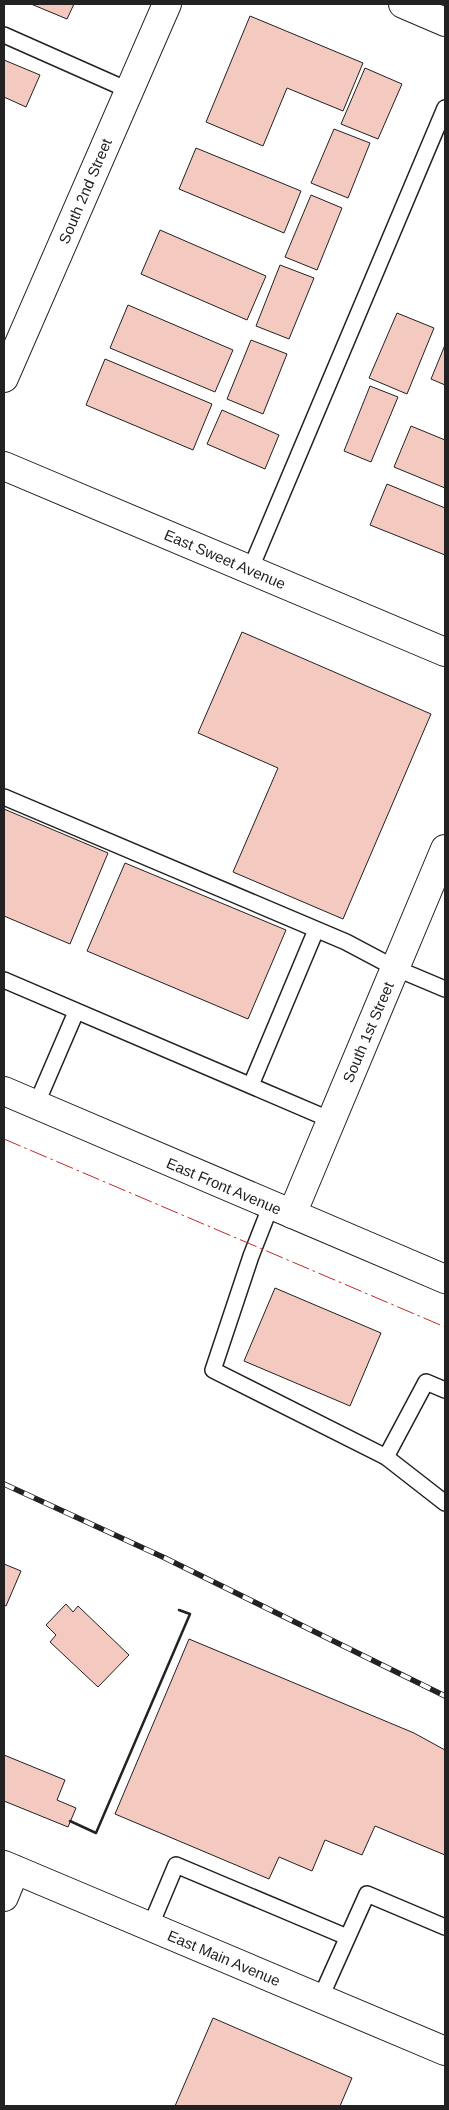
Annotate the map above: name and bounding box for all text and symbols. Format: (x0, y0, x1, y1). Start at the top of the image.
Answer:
street label: South 2nd Street (55, 135, 115, 246)
street label: East Sweet Avenue (162, 526, 288, 592)
street label: South 1st Street (339, 978, 397, 1085)
street label: East Front Avenue (164, 1154, 284, 1218)
street label: East Main Avenue (165, 1927, 283, 1989)

